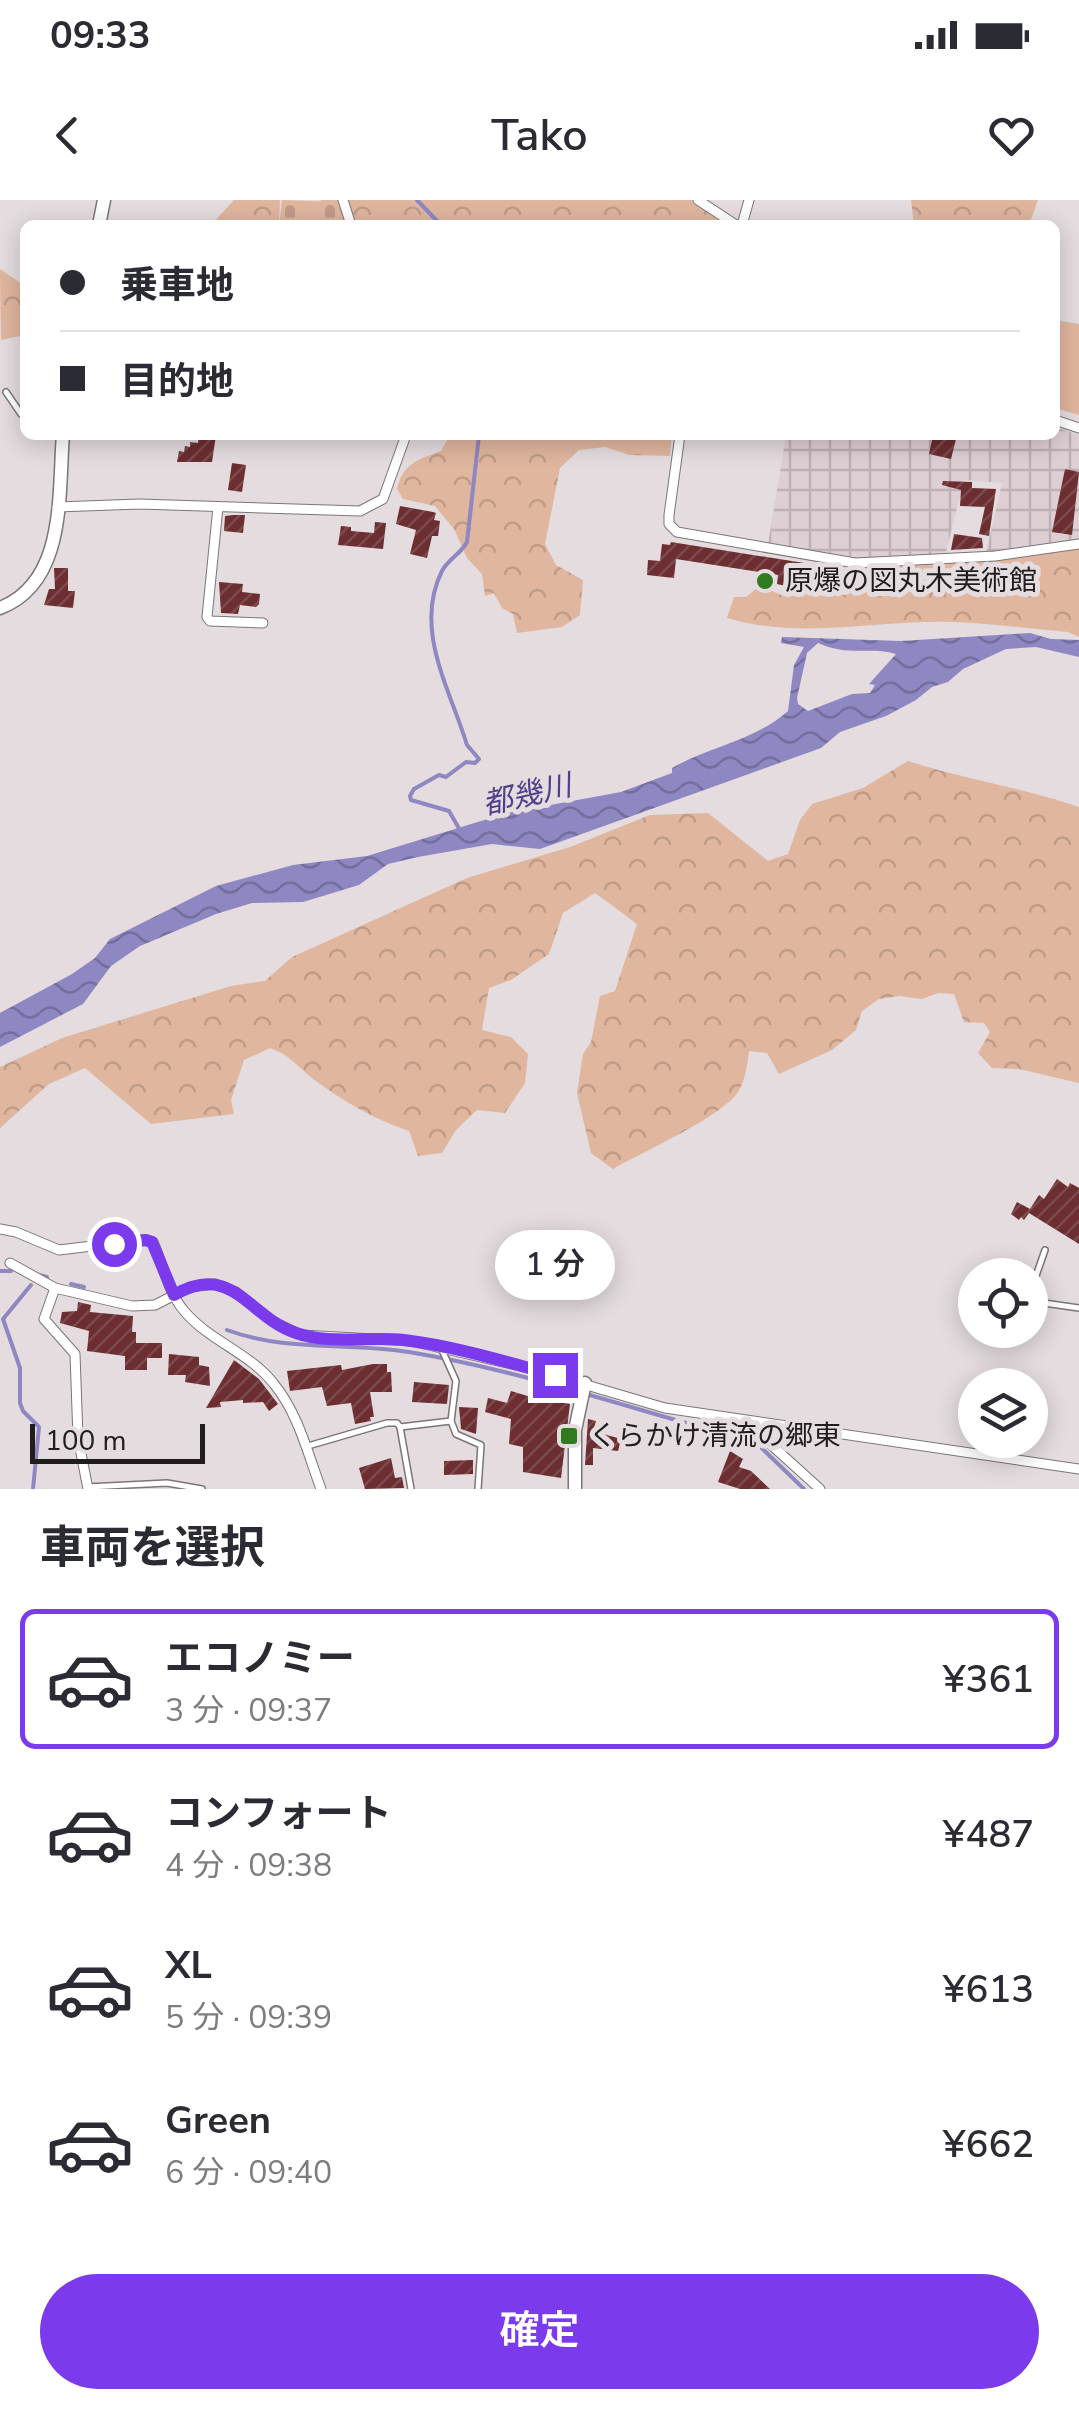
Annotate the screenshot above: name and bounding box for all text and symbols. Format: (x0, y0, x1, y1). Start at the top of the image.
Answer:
text: 09:33 (50, 10, 151, 61)
text: Tako (491, 105, 588, 166)
icon: back (40, 108, 95, 163)
icon: heart (984, 108, 1039, 163)
text: 乗車地 (120, 260, 234, 311)
text: 目的地 (120, 356, 234, 407)
place label: 原爆の図丸木美術館 (785, 562, 1037, 600)
marker: 原爆の図丸木美術館 (754, 570, 776, 592)
water label: 都幾川 (479, 764, 578, 825)
route start (92, 1222, 137, 1267)
callout: 1 分 (495, 1230, 615, 1300)
text: 1 分 (525, 1243, 585, 1286)
map controls (958, 1258, 1048, 1458)
button: locate (958, 1258, 1048, 1348)
route end (533, 1353, 578, 1398)
button: layers (958, 1368, 1048, 1458)
place label: くらかけ清流の郷東 (589, 1417, 841, 1455)
scale bar (30, 1419, 205, 1464)
text: 100 m (45, 1422, 127, 1460)
marker: くらかけ清流の郷東 (558, 1425, 580, 1447)
text: 車両を選択 (40, 1518, 265, 1579)
text: エコノミー (165, 1633, 355, 1684)
icon: car (45, 1634, 135, 1724)
text: ¥361 (943, 1654, 1034, 1705)
text: 3 分 · 09:37 (165, 1689, 332, 1732)
text: コンフォート (165, 1788, 392, 1839)
icon: car (45, 1789, 135, 1879)
text: ¥487 (943, 1809, 1034, 1860)
text: 4 分 · 09:38 (165, 1844, 332, 1887)
text: XL (165, 1940, 212, 1991)
icon: car (45, 1944, 135, 2034)
text: ¥613 (943, 1964, 1034, 2015)
text: 5 分 · 09:39 (165, 1996, 332, 2039)
text: Green (165, 2095, 271, 2146)
icon: car (45, 2099, 135, 2189)
text: ¥662 (943, 2119, 1034, 2170)
text: 6 分 · 09:40 (165, 2151, 332, 2194)
button: 確定 (40, 2274, 1039, 2389)

